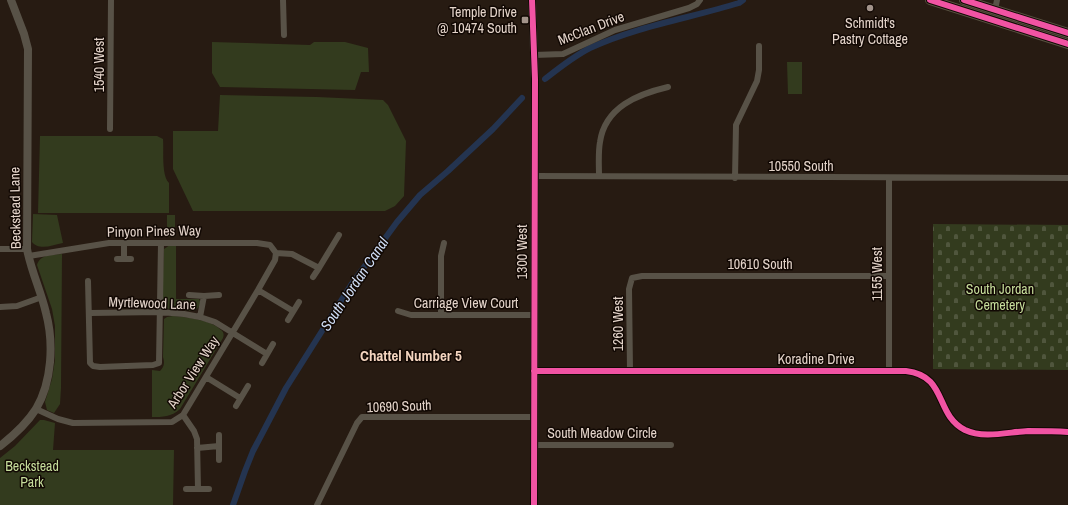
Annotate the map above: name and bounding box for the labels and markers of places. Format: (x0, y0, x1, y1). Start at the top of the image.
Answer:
place label: Temple Drive @ 10474 South (437, 3, 517, 37)
marker: Schmidt's Pastry Cottage (865, 3, 875, 13)
place label: Schmidt's Pastry Cottage (832, 14, 908, 48)
marker: Temple Drive @ 10474 South (520, 15, 530, 25)

